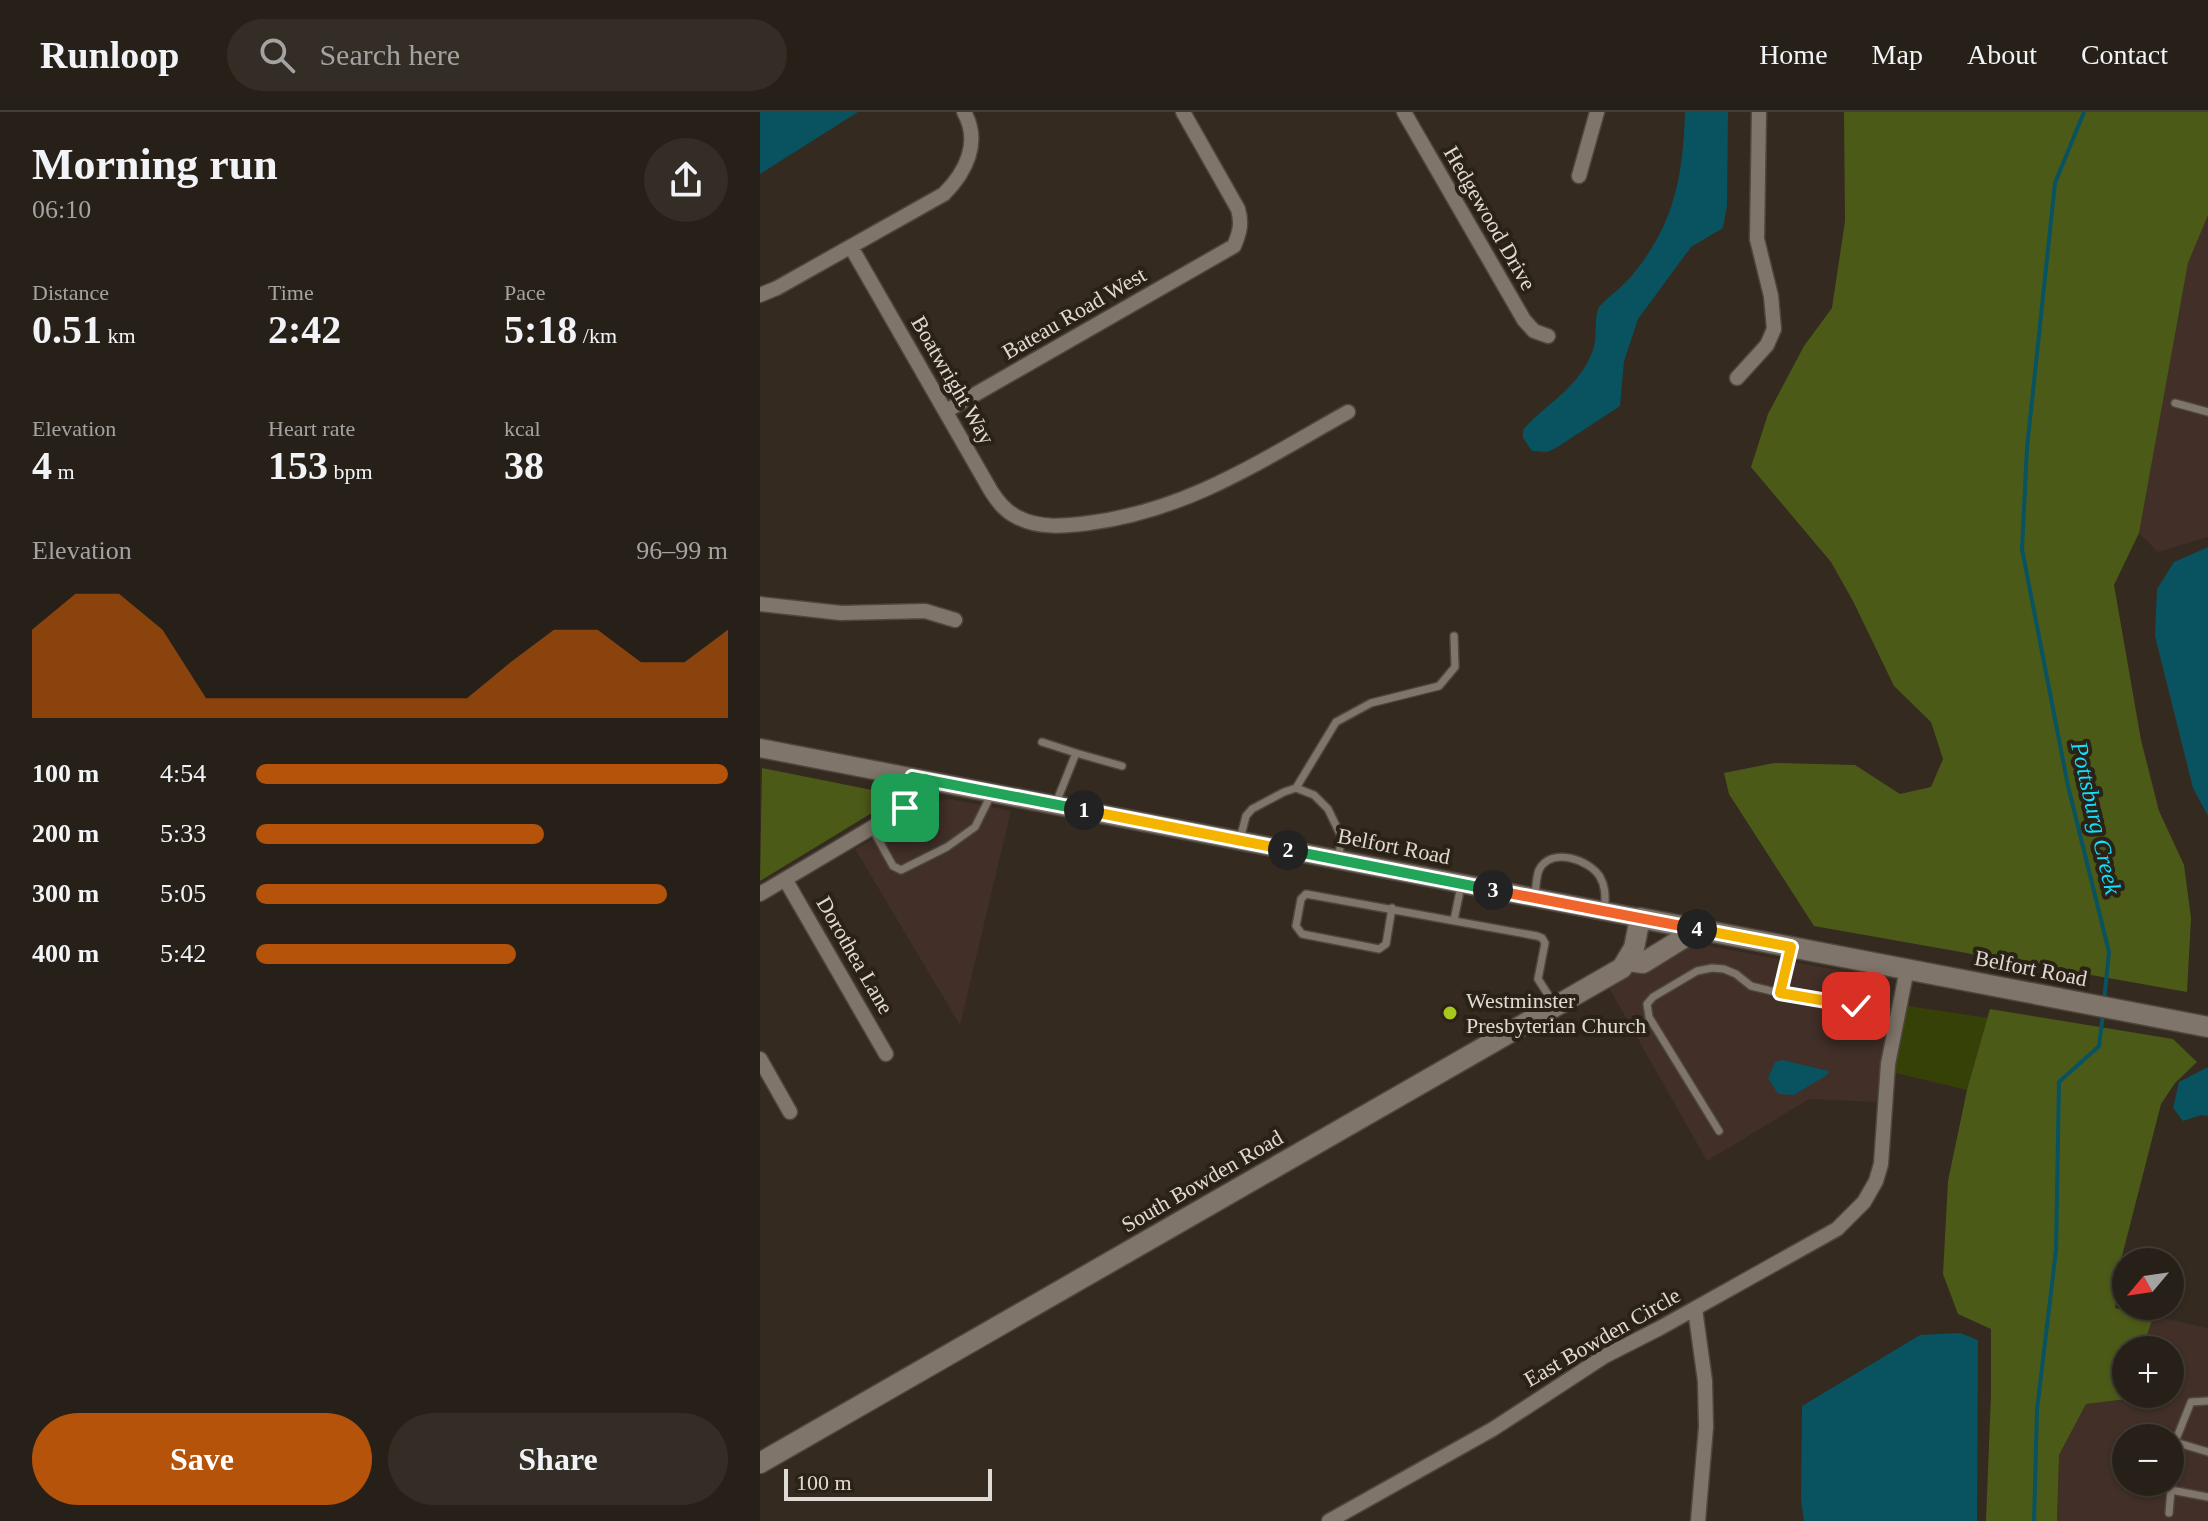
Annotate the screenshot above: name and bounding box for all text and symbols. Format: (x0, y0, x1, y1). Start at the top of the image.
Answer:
search box (227, 19, 787, 91)
icon: search (255, 33, 299, 77)
text: Runloop (40, 34, 179, 76)
text: Search here (319, 38, 460, 71)
text: Home (1759, 39, 1828, 70)
text: Map (1872, 39, 1923, 70)
text: About (1967, 39, 2037, 70)
text: Contact (2081, 39, 2168, 70)
button: share (644, 138, 728, 222)
text: Morning run (32, 140, 278, 189)
street label: Hedgewood Drive (1439, 142, 1541, 294)
text: 06:10 (32, 195, 91, 224)
street label: Bateau Road West (998, 262, 1150, 364)
text: Distance (32, 280, 109, 305)
text: Time (268, 280, 314, 305)
text: Pace (504, 280, 546, 305)
text: 0.51 (32, 307, 102, 352)
text: 2:42 (268, 307, 341, 352)
text: 5:18 (504, 307, 577, 352)
street label: Boatwright Way (906, 311, 1000, 449)
text: km (102, 323, 136, 348)
text: /km (577, 323, 617, 348)
text: Elevation (32, 416, 116, 441)
text: Heart rate (268, 416, 355, 441)
text: kcal (504, 416, 541, 441)
text: 4 (32, 443, 52, 488)
text: 153 (268, 443, 328, 488)
text: 38 (504, 443, 544, 488)
text: m (52, 459, 75, 484)
text: bpm (328, 459, 373, 484)
text: Elevation (32, 536, 132, 565)
text: 96–99 m (636, 536, 728, 565)
water label: Pottsburg Creek (2066, 738, 2126, 897)
text: 100 m (32, 759, 99, 788)
text: 4:54 (160, 759, 206, 788)
pin (871, 774, 939, 842)
icon: arrive (883, 786, 927, 830)
pin: 1 (1064, 790, 1104, 830)
text: 1 (1079, 797, 1090, 822)
text: 200 m (32, 819, 99, 848)
text: 5:33 (160, 819, 206, 848)
street label: Belfort Road (1336, 823, 1452, 869)
pin: 2 (1268, 830, 1308, 870)
text: 2 (1283, 837, 1294, 862)
pin: 3 (1473, 870, 1513, 910)
text: 3 (1488, 877, 1499, 902)
text: 300 m (32, 879, 99, 908)
text: 5:05 (160, 879, 206, 908)
street label: Dorothea Lane (811, 892, 899, 1018)
pin: 4 (1677, 909, 1717, 949)
text: 4 (1692, 916, 1703, 941)
text: 400 m (32, 939, 99, 968)
text: 5:42 (160, 939, 206, 968)
street label: Belfort Road (1973, 945, 2089, 991)
pin (1822, 972, 1890, 1040)
icon: check (1834, 984, 1878, 1028)
place label: Westminster Presbyterian Church (1466, 988, 1646, 1038)
marker: Westminster Presbyterian Church (1441, 1004, 1459, 1022)
street label: South Bowden Road (1117, 1125, 1287, 1237)
north arrow (2112, 1248, 2184, 1320)
map controls (2112, 1248, 2184, 1496)
street label: East Bowden Circle (1520, 1282, 1684, 1392)
button: + (2112, 1336, 2184, 1408)
button: Save (32, 1413, 372, 1505)
button: Share (388, 1413, 728, 1505)
button: − (2112, 1424, 2184, 1496)
scale bar (784, 1465, 992, 1501)
text: 100 m (796, 1470, 852, 1495)

